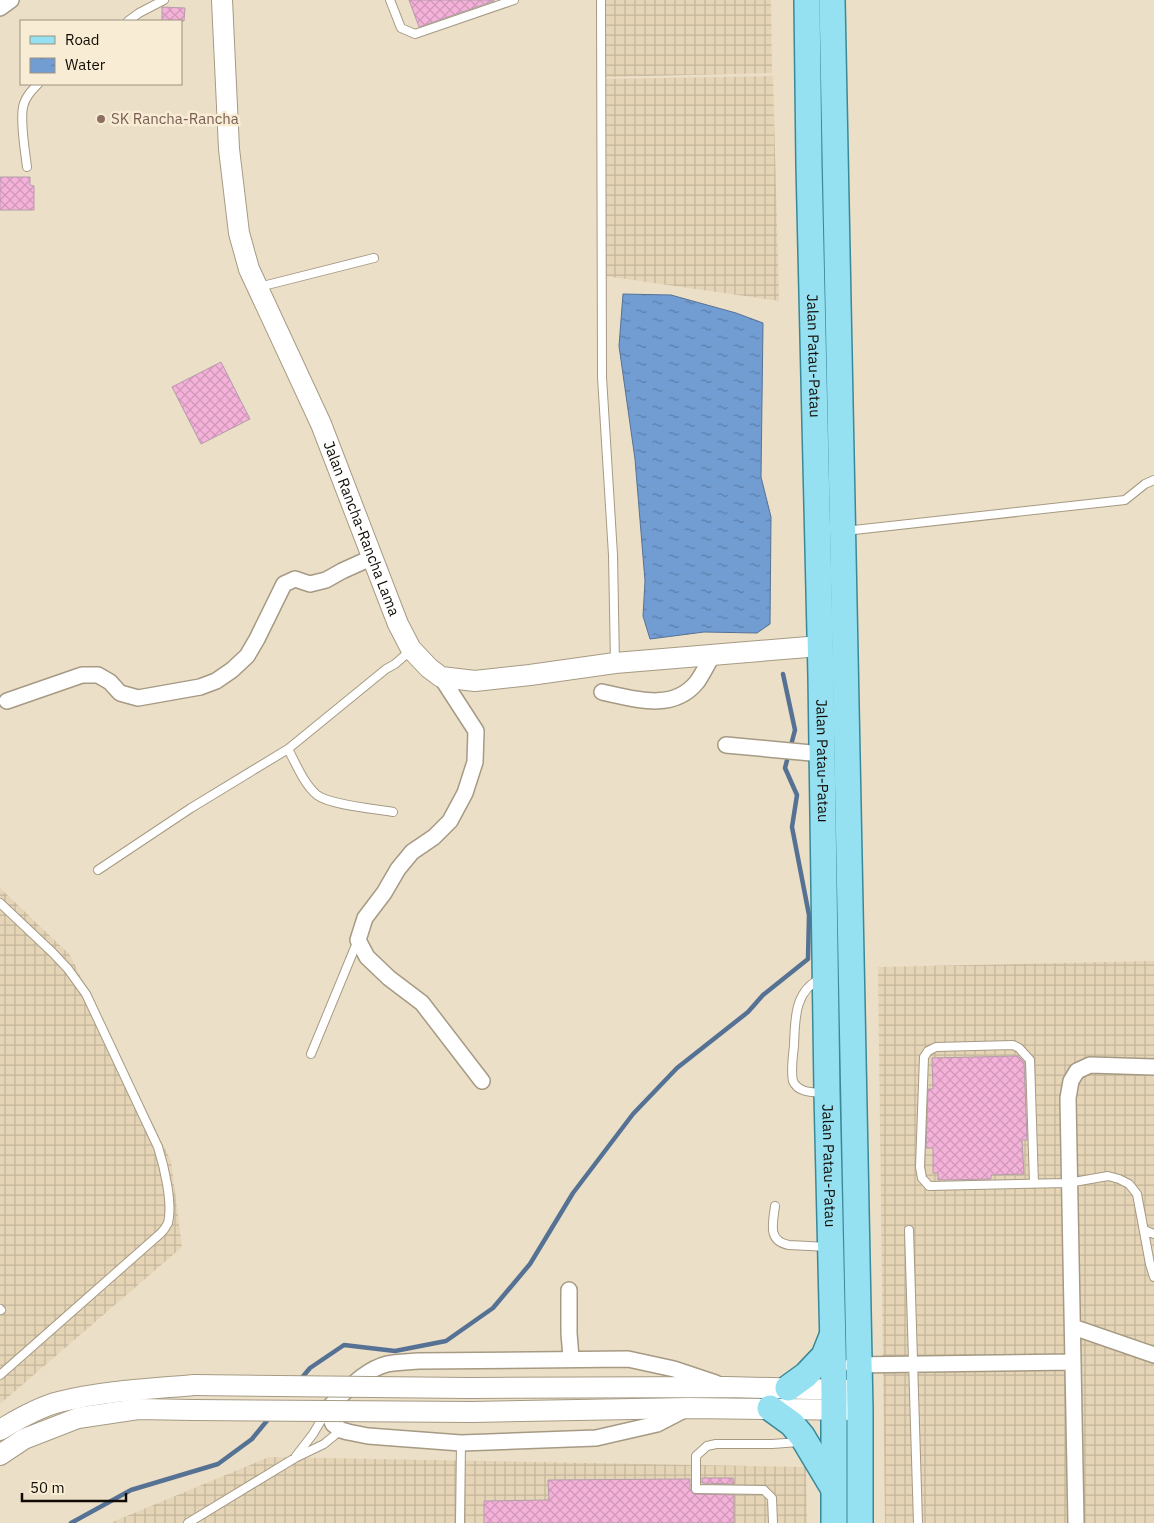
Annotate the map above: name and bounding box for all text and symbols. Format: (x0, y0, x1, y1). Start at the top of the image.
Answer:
legend (20, 20, 182, 85)
text: Road (65, 30, 100, 49)
text: Water (65, 55, 106, 74)
place label: SK Rancha-Rancha (111, 109, 239, 128)
marker: SK Rancha-Rancha (95, 113, 107, 125)
street label: Jalan Patau-Patau (803, 294, 825, 418)
street label: Jalan Rancha-Rancha Lama (319, 438, 404, 619)
street label: Jalan Patau-Patau (812, 699, 833, 823)
street label: Jalan Patau-Patau (818, 1104, 840, 1228)
scale bar (22, 1470, 126, 1502)
text: 50 m (30, 1478, 65, 1497)

